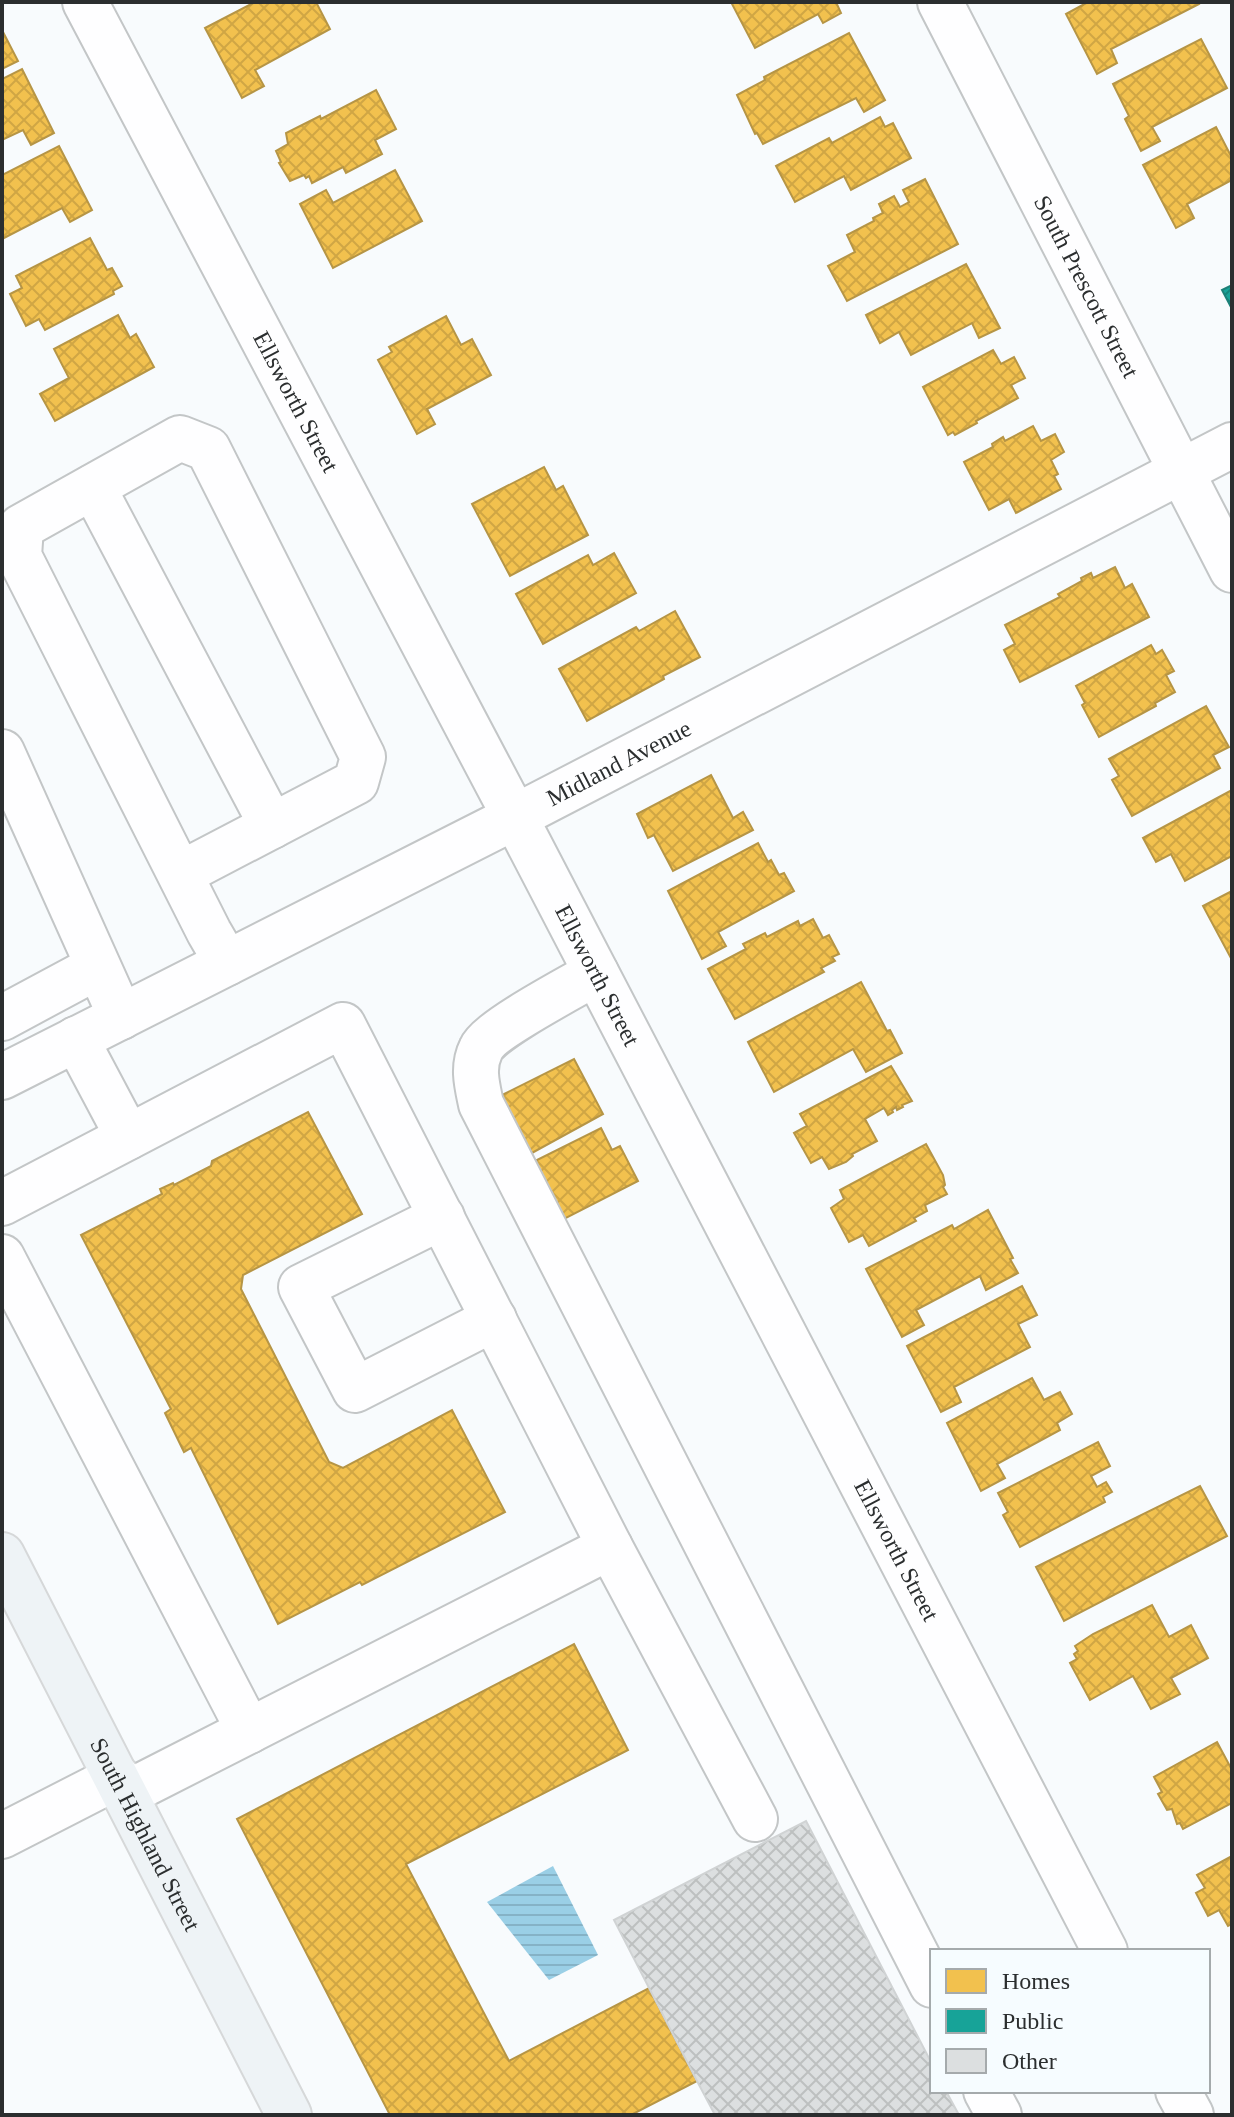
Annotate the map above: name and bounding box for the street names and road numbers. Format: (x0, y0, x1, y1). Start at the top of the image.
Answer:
street label: South Prescott Street (1029, 191, 1144, 382)
street label: Ellsworth Street (248, 327, 344, 477)
street label: Midland Avenue (542, 715, 695, 811)
street label: Ellsworth Street (550, 900, 645, 1051)
street label: Ellsworth Street (849, 1475, 944, 1625)
street label: South Highland Street (85, 1734, 206, 1936)

